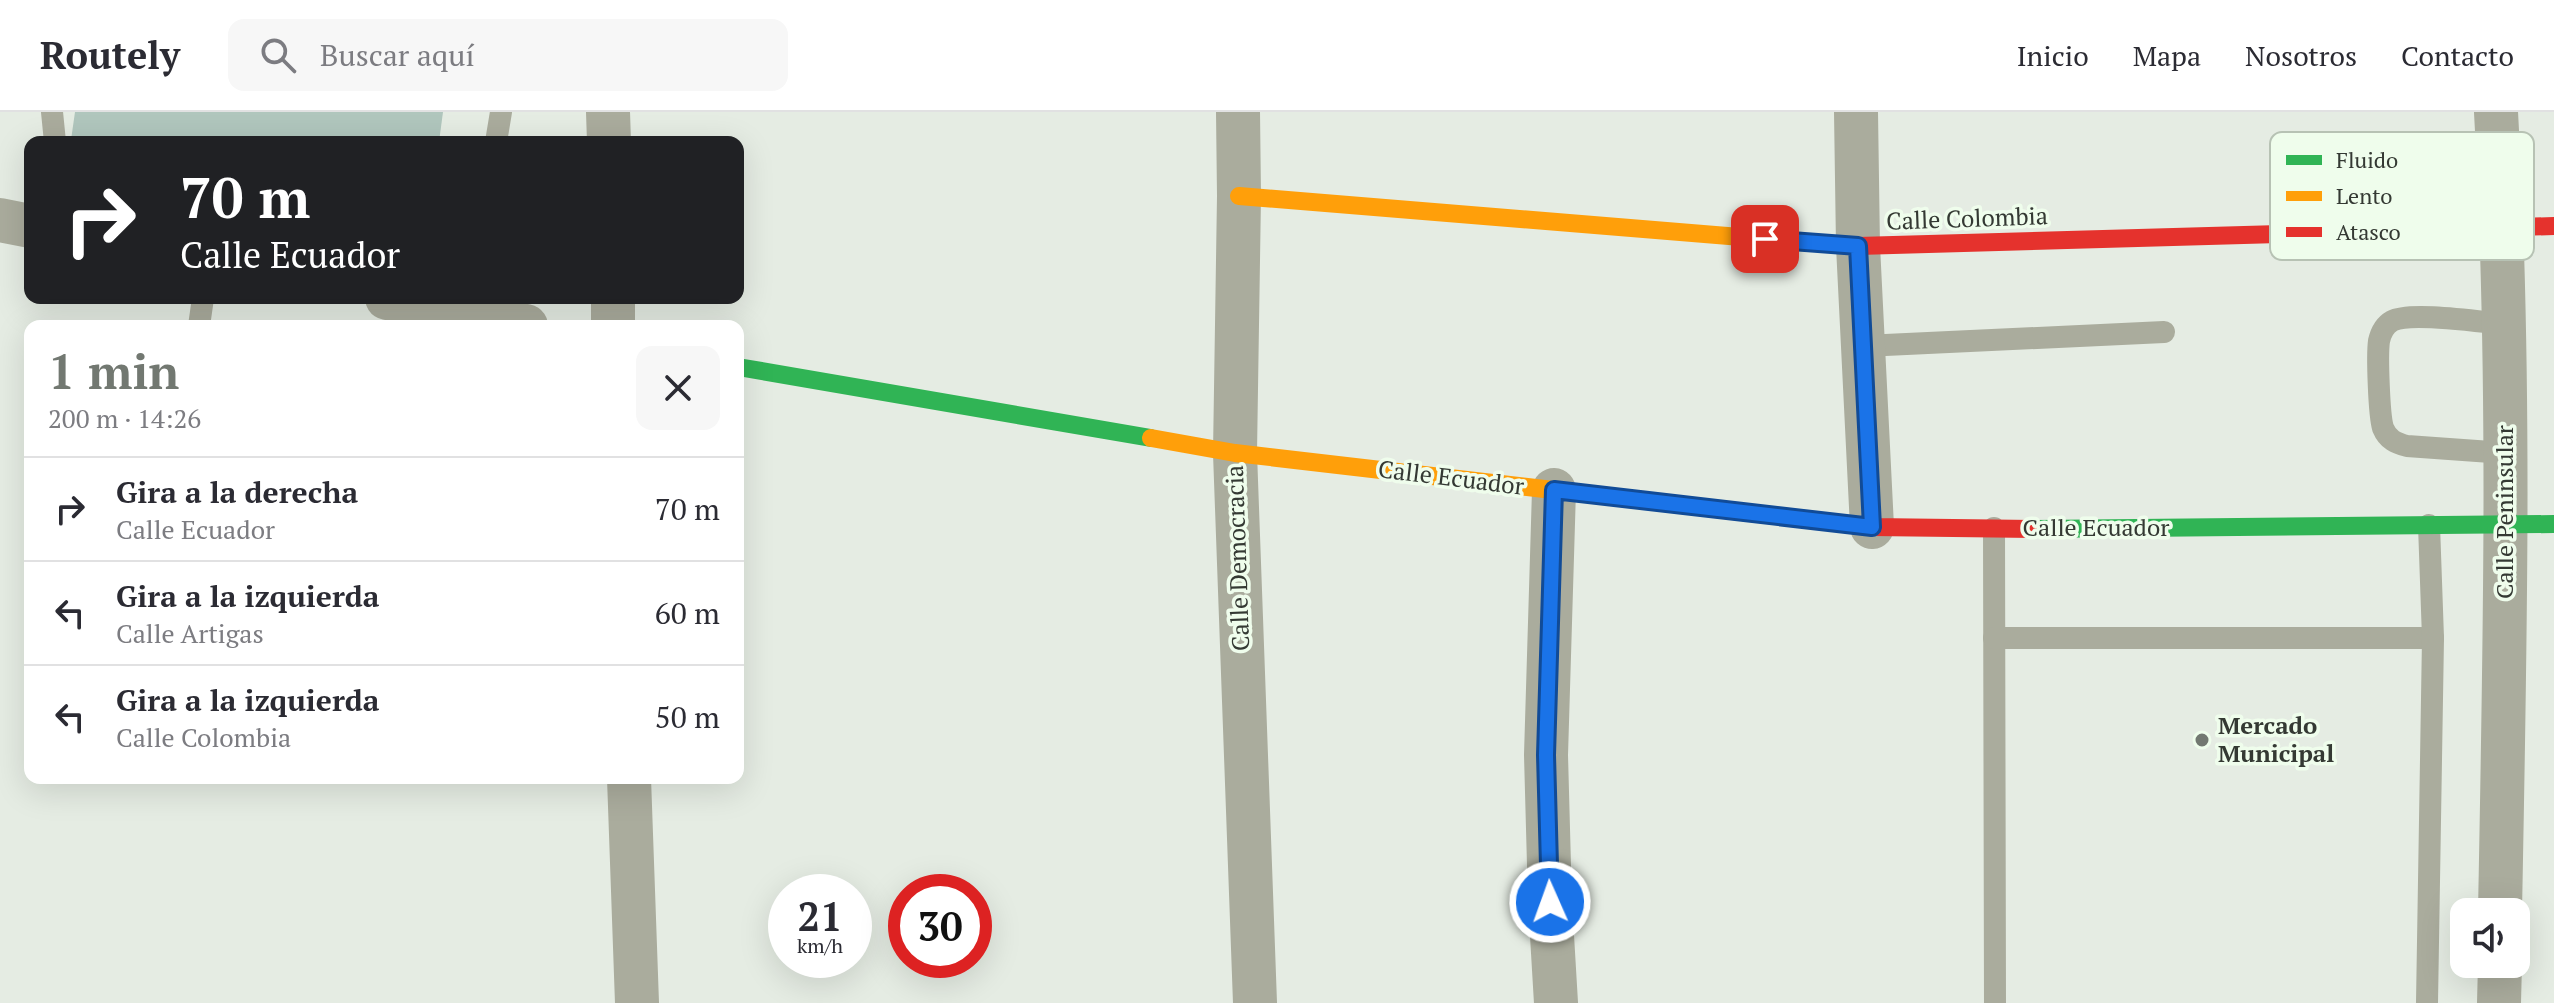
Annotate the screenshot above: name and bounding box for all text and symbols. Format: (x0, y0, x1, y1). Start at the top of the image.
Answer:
search box (228, 19, 788, 91)
text: Routely (40, 30, 180, 80)
icon: search (256, 33, 300, 77)
text: Buscar aquí (320, 35, 474, 75)
text: Inicio (2017, 37, 2089, 74)
text: Mapa (2133, 37, 2201, 74)
text: Nosotros (2245, 37, 2357, 74)
text: Contacto (2401, 37, 2514, 74)
legend (2270, 132, 2534, 260)
text: Fluido (2336, 145, 2398, 174)
text: 70 m (180, 160, 310, 234)
icon: right (48, 168, 152, 272)
text: Lento (2336, 181, 2393, 210)
street label: Calle Colombia (1886, 199, 2048, 237)
pin (1731, 205, 1799, 273)
icon: arrive (1743, 217, 1787, 261)
text: Atasco (2336, 217, 2401, 246)
text: Calle Ecuador (180, 231, 400, 278)
text: 1 min (48, 339, 179, 403)
button: close (636, 346, 720, 430)
text: 200 m · 14:26 (48, 401, 201, 435)
street label: Calle Peninsular (2488, 424, 2520, 599)
street label: Calle Ecuador (1376, 452, 1527, 502)
street label: Calle Democracia (1218, 465, 1256, 652)
text: Gira a la derecha (116, 472, 358, 512)
icon: right (48, 487, 92, 531)
text: 70 m (655, 489, 720, 529)
street label: Calle Ecuador (2023, 511, 2170, 543)
text: Calle Ecuador (116, 512, 275, 546)
text: Gira a la izquierda (116, 576, 380, 616)
icon: left (48, 591, 92, 635)
text: 60 m (655, 593, 720, 633)
text: Calle Artigas (116, 616, 264, 650)
text: Gira a la izquierda (116, 680, 380, 720)
icon: left (48, 695, 92, 739)
text: 50 m (655, 697, 720, 737)
place label: Mercado Municipal (2218, 709, 2334, 769)
text: Calle Colombia (116, 720, 291, 754)
marker: Mercado Municipal (2193, 731, 2211, 749)
position arrow (1508, 860, 1592, 944)
speed limit sign: 30 (888, 874, 992, 978)
text: 21 (797, 889, 843, 942)
map controls (2450, 898, 2530, 978)
button: sound (2450, 898, 2530, 978)
text: km/h (797, 932, 843, 959)

